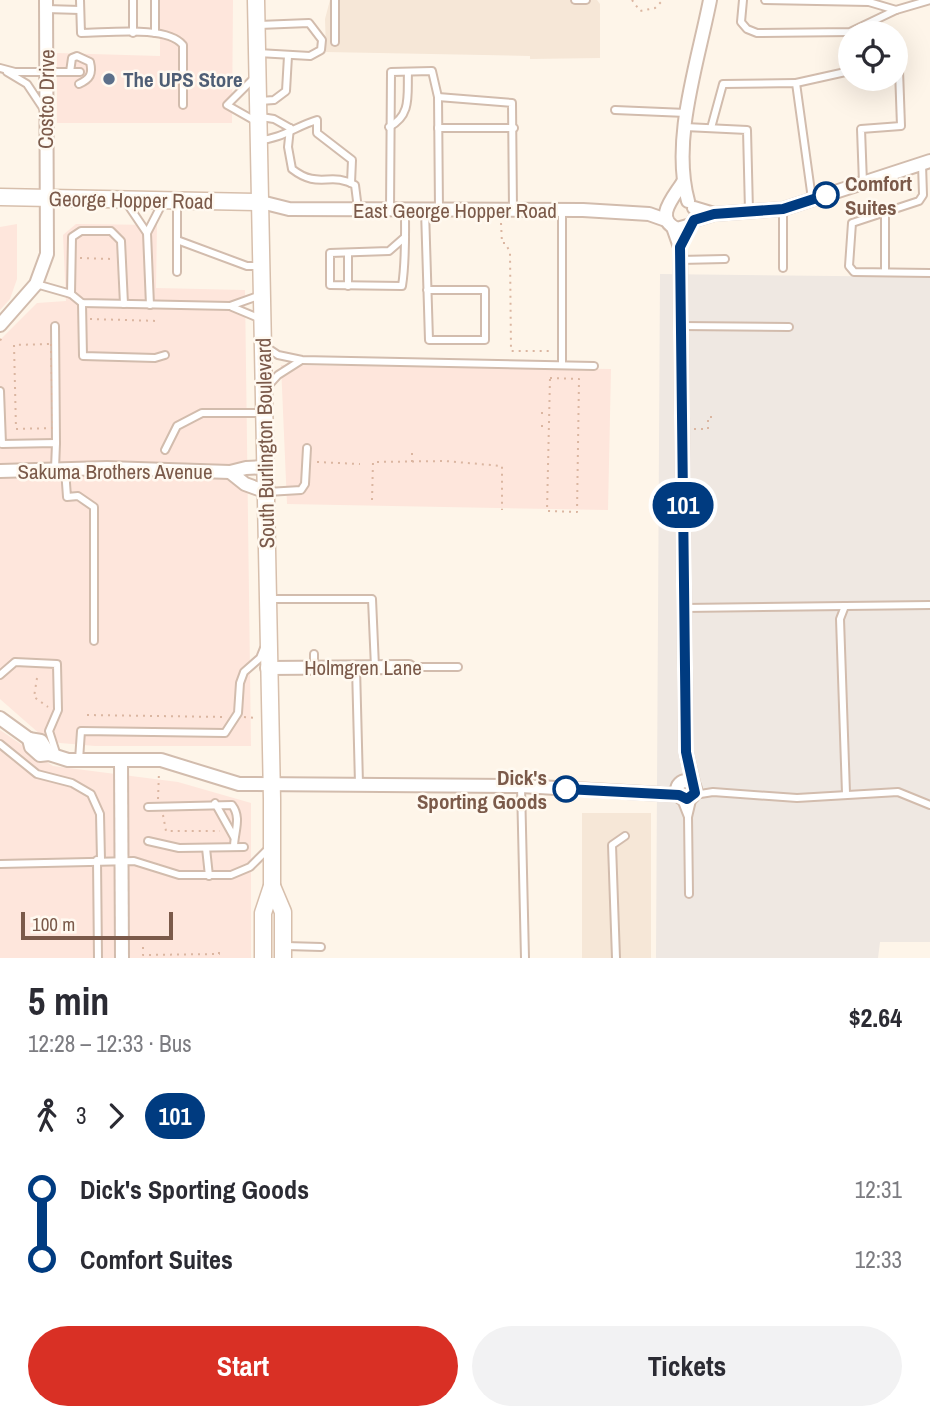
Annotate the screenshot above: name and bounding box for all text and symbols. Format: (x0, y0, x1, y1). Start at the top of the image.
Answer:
map controls (838, 21, 908, 91)
button: locate (838, 21, 908, 91)
street label: Costco Drive (31, 49, 61, 149)
place label: The UPS Store (123, 65, 243, 94)
marker: The UPS Store (101, 71, 117, 87)
place label: Comfort Suites (845, 169, 912, 222)
marker: Comfort Suites (813, 182, 839, 208)
street label: George Hopper Road (48, 184, 214, 216)
street label: East George Hopper Road (353, 196, 557, 225)
street label: South Burlington Boulevard (249, 337, 281, 549)
street label: Sakuma Brothers Avenue (18, 457, 212, 486)
line badge: 101 (643, 482, 723, 528)
text: 101 (667, 489, 699, 521)
street label: Holmgren Lane (304, 653, 422, 682)
place label: Dick's Sporting Goods (417, 763, 547, 816)
marker: Dick's Sporting Goods (553, 776, 579, 802)
scale bar (21, 909, 173, 941)
text: 100 m (32, 911, 75, 937)
text: 5 min (28, 976, 109, 1027)
text: $2.64 (849, 1000, 902, 1035)
text: 12:28 – 12:33 · Bus (28, 1028, 192, 1059)
icon: walk (28, 1097, 66, 1135)
icon: forward (97, 1097, 135, 1135)
text: 3 (76, 1100, 87, 1131)
text: 101 (159, 1100, 191, 1132)
text: Dick's Sporting Goods (80, 1172, 309, 1207)
text: 12:31 (855, 1174, 902, 1205)
text: Comfort Suites (80, 1242, 233, 1277)
text: 12:33 (855, 1244, 902, 1275)
button: Start (28, 1326, 458, 1406)
button: Tickets (472, 1326, 902, 1406)

